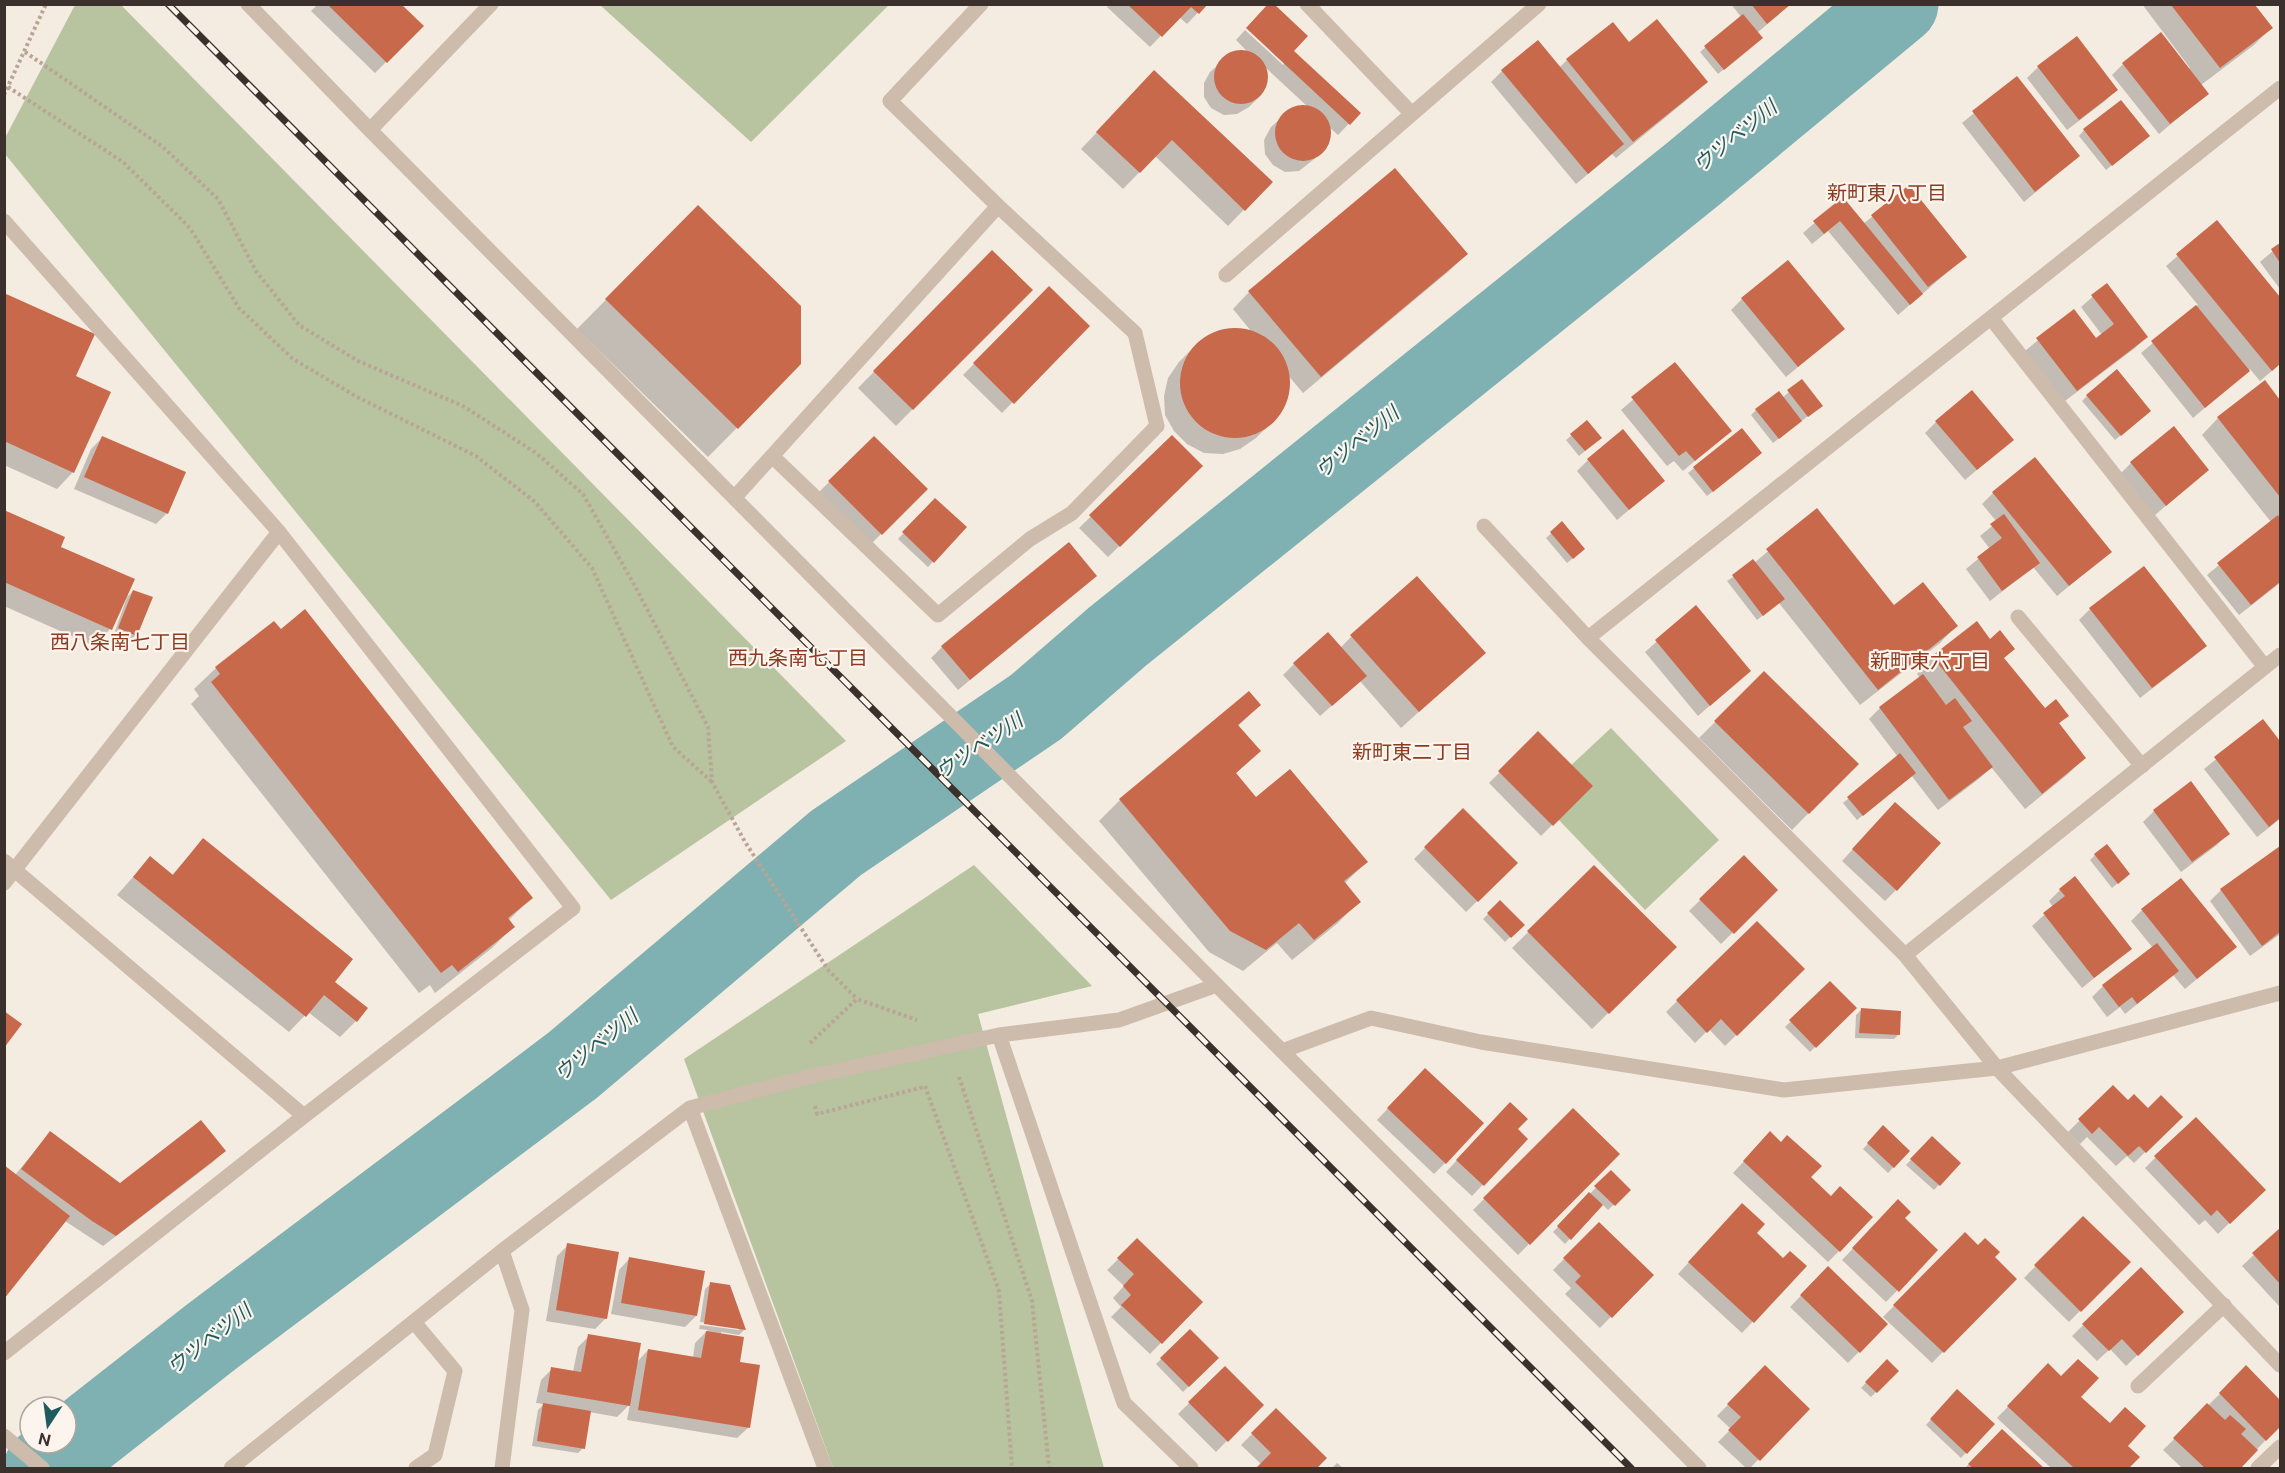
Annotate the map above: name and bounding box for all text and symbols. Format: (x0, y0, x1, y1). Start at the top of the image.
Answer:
water label: ウツベツ川 (1689, 94, 1783, 177)
district label: 新町東八丁目 (1827, 181, 1947, 205)
water label: ウツベツ川 (1311, 400, 1405, 483)
district label: 西八条南七丁目 (50, 630, 190, 654)
district label: 西九条南七丁目 (728, 646, 868, 670)
district label: 新町東六丁目 (1870, 649, 1990, 673)
water label: ウツベツ川 (931, 707, 1029, 784)
district label: 新町東二丁目 (1352, 740, 1472, 764)
water label: ウツベツ川 (550, 1003, 644, 1086)
water label: ウツベツ川 (162, 1298, 257, 1379)
north arrow (18, 1395, 78, 1455)
text: N (37, 1428, 53, 1450)

